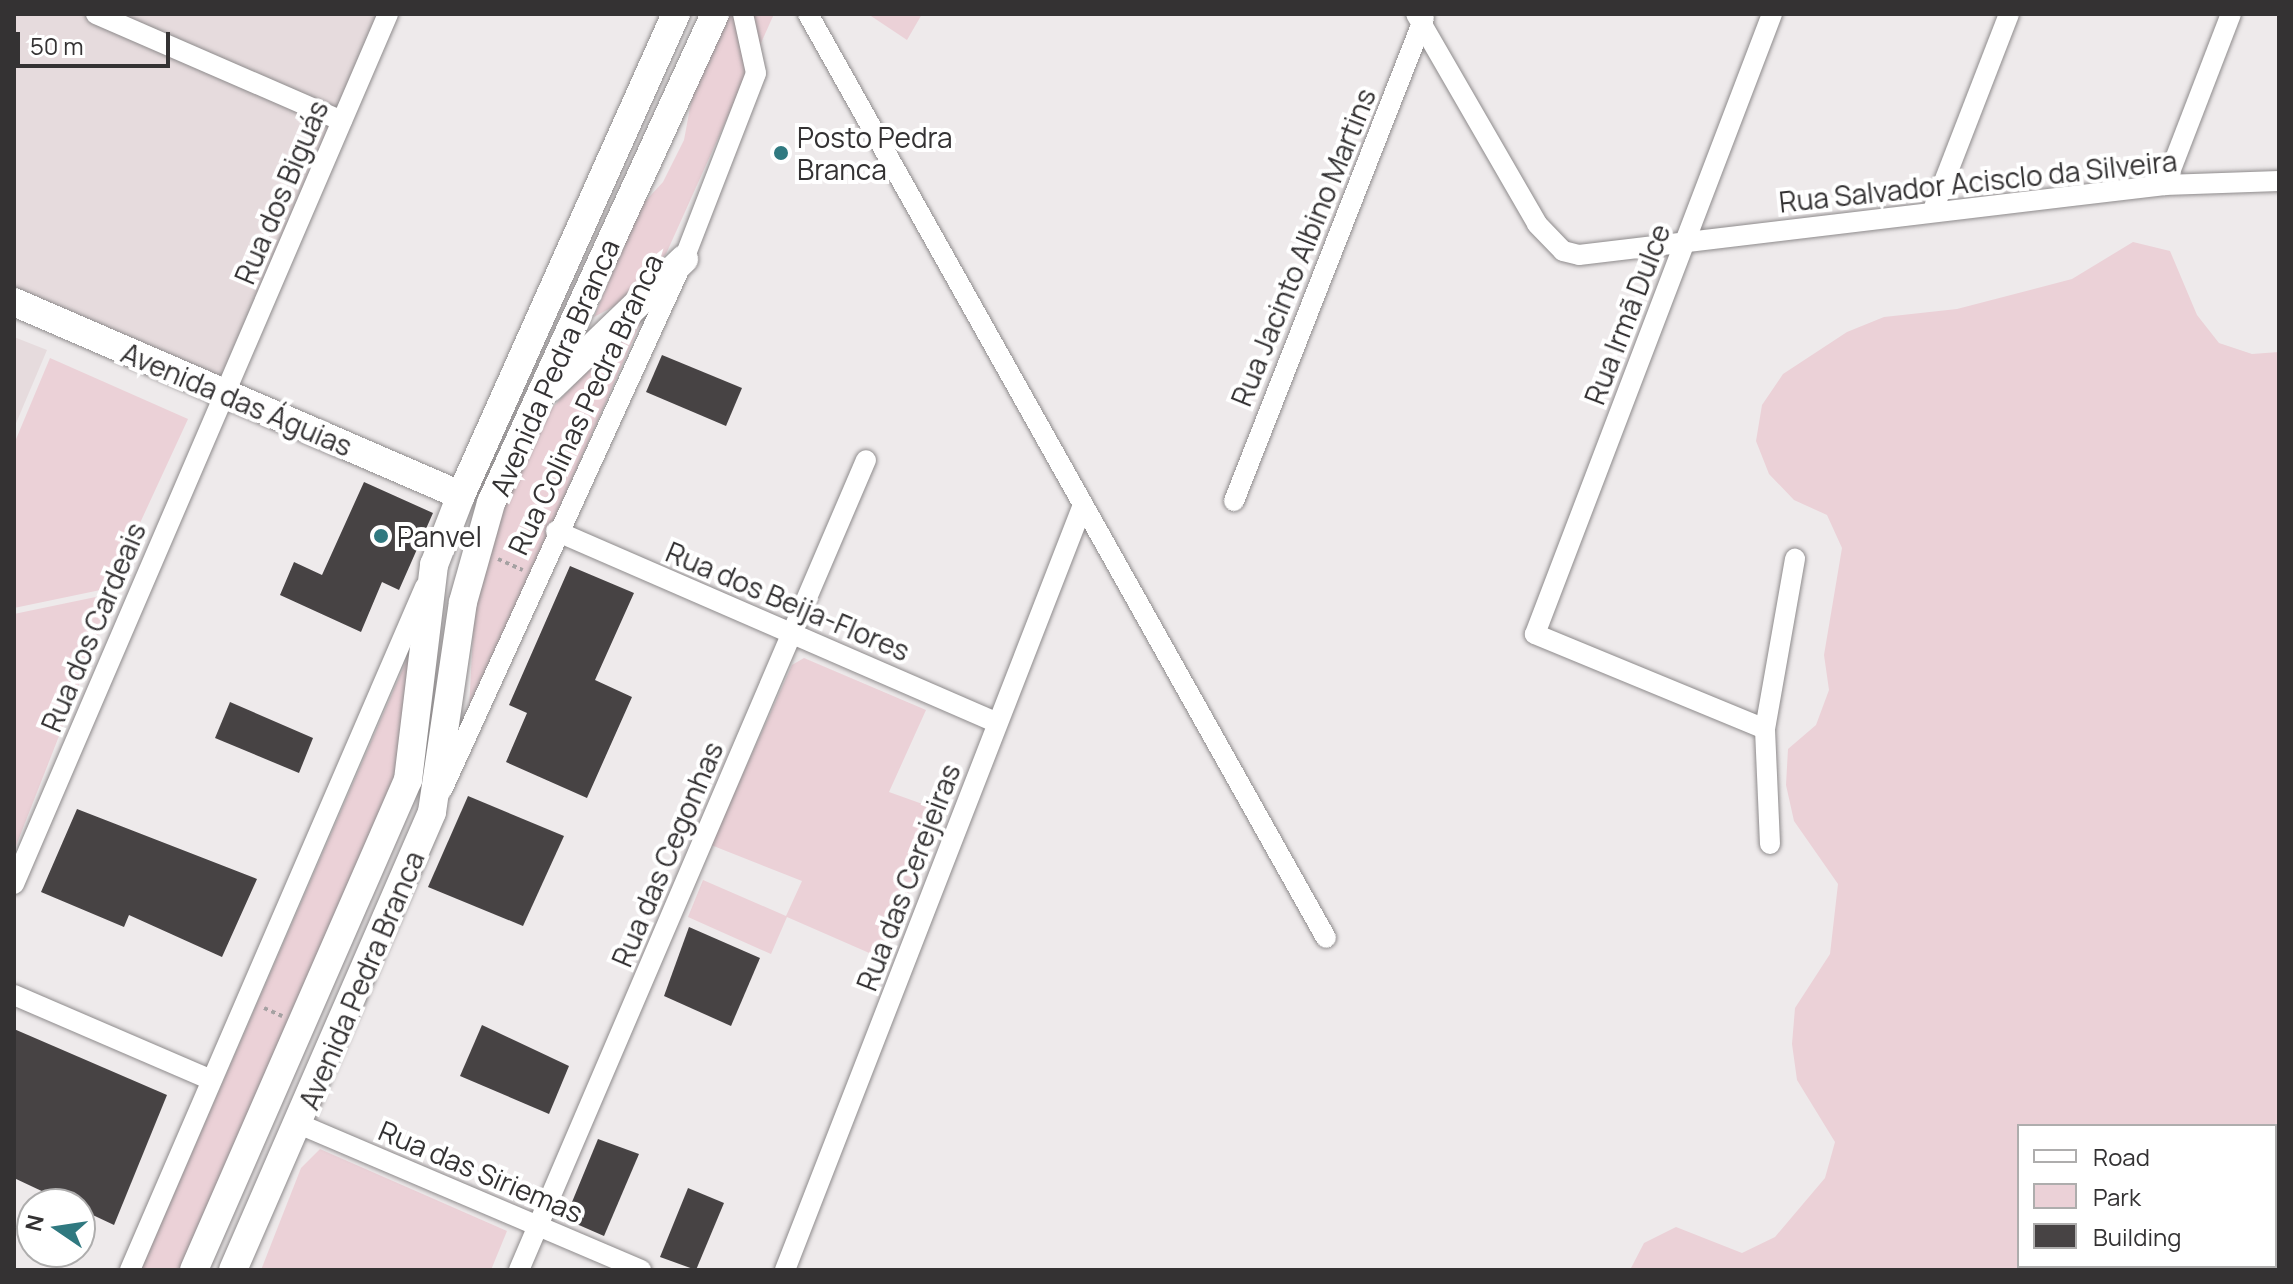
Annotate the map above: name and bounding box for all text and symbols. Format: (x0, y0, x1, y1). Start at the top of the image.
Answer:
scale bar (20, 16, 174, 66)
text: 50 m (30, 29, 84, 62)
street label: Rua Jacinto Albino Martins (1224, 83, 1382, 411)
street label: Rua dos Biguás (227, 95, 335, 289)
place label: Posto Pedra Branca (797, 120, 953, 186)
street label: Rua Salvador Acisclo da Silveira (1777, 143, 2179, 219)
marker: Posto Pedra Branca (772, 144, 790, 162)
street label: Rua Irmã Dulce (1577, 219, 1677, 409)
street label: Avenida Pedra Branca (482, 233, 626, 501)
street label: Rua Colinas Pedra Branca (501, 248, 669, 560)
street label: Avenida das Águias (117, 335, 357, 463)
street label: Rua dos Cardeais (34, 518, 152, 736)
place label: Panvel (397, 519, 482, 553)
marker: Panvel (372, 527, 390, 545)
street label: Rua dos Beija-Flores (661, 535, 915, 667)
street label: Rua das Cegonhas (604, 737, 730, 971)
street label: Rua das Cerejeiras (849, 759, 967, 995)
street label: Avenida Pedra Branca (291, 846, 431, 1114)
street label: Rua das Siriemas (374, 1113, 588, 1229)
legend (2017, 1124, 2277, 1268)
text: Road (2093, 1140, 2150, 1173)
text: Park (2093, 1180, 2141, 1213)
north arrow (16, 1188, 96, 1268)
text: N (18, 1212, 51, 1234)
text: Building (2093, 1220, 2181, 1253)

